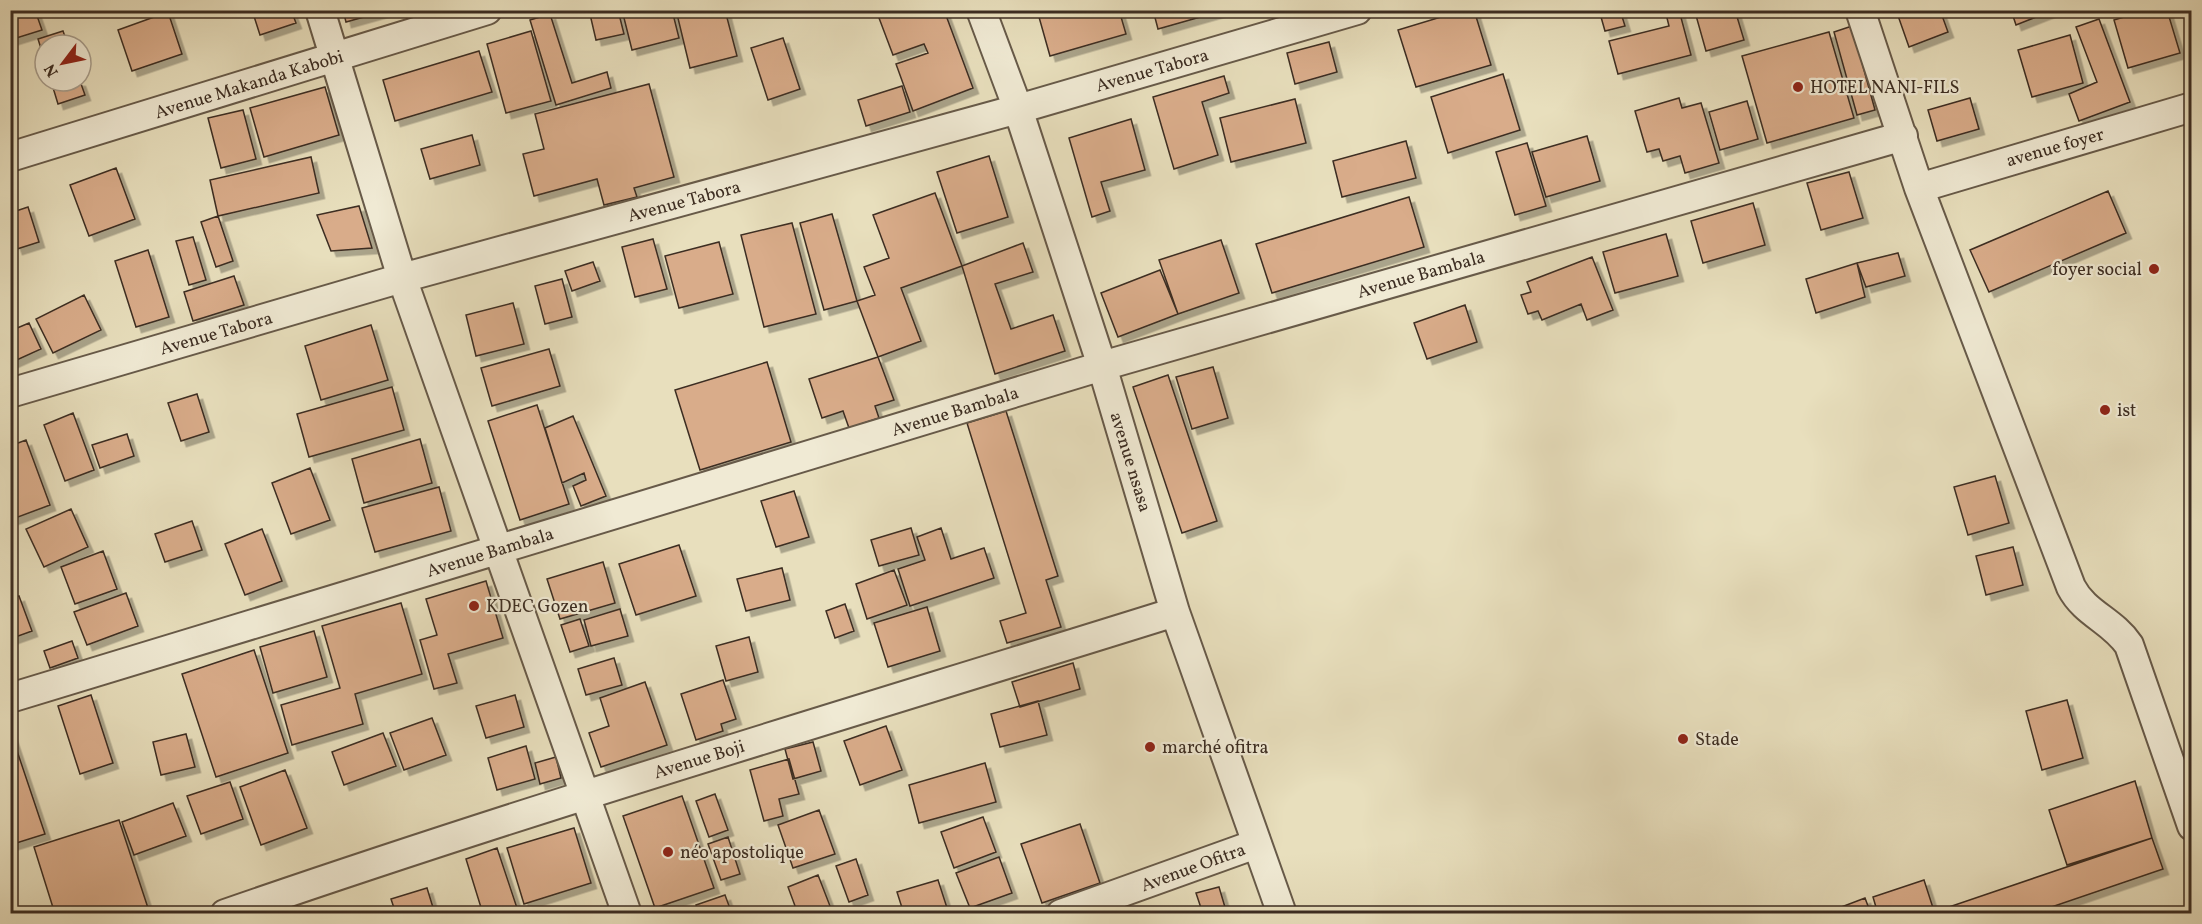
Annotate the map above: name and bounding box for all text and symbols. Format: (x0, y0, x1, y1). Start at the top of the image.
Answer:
north arrow (33, 33, 93, 93)
street label: Avenue Tabora (1093, 43, 1212, 99)
street label: Avenue Makanda Kabobi (152, 45, 347, 126)
text: N (39, 59, 64, 81)
place label: HOTEL NANI-FILS (1810, 76, 1959, 101)
marker: HOTEL NANI-FILS (1791, 80, 1805, 94)
street label: avenue foyer (2004, 122, 2108, 174)
street label: Avenue Tabora (625, 175, 744, 230)
street label: Avenue Bambala (1355, 245, 1488, 306)
place label: foyer social (2052, 258, 2142, 283)
marker: foyer social (2147, 262, 2161, 276)
street label: Avenue Tabora (157, 306, 276, 362)
street label: Avenue Bambala (889, 381, 1022, 444)
place label: ist (2117, 399, 2136, 424)
marker: ist (2098, 403, 2112, 417)
street label: avenue nsasa (1102, 409, 1157, 516)
street label: Avenue Bambala (424, 522, 557, 585)
place label: KDEC Gozen (486, 595, 589, 620)
marker: KDEC Gozen (467, 599, 481, 613)
place label: Stade (1695, 728, 1739, 753)
marker: Stade (1676, 732, 1690, 746)
street label: Avenue Boji (651, 735, 748, 786)
place label: marché ofitra (1162, 736, 1269, 761)
marker: marché ofitra (1143, 740, 1157, 754)
street label: Avenue Ofitra (1138, 838, 1249, 899)
place label: néo apostolique (680, 841, 804, 866)
marker: néo apostolique (661, 845, 675, 859)

